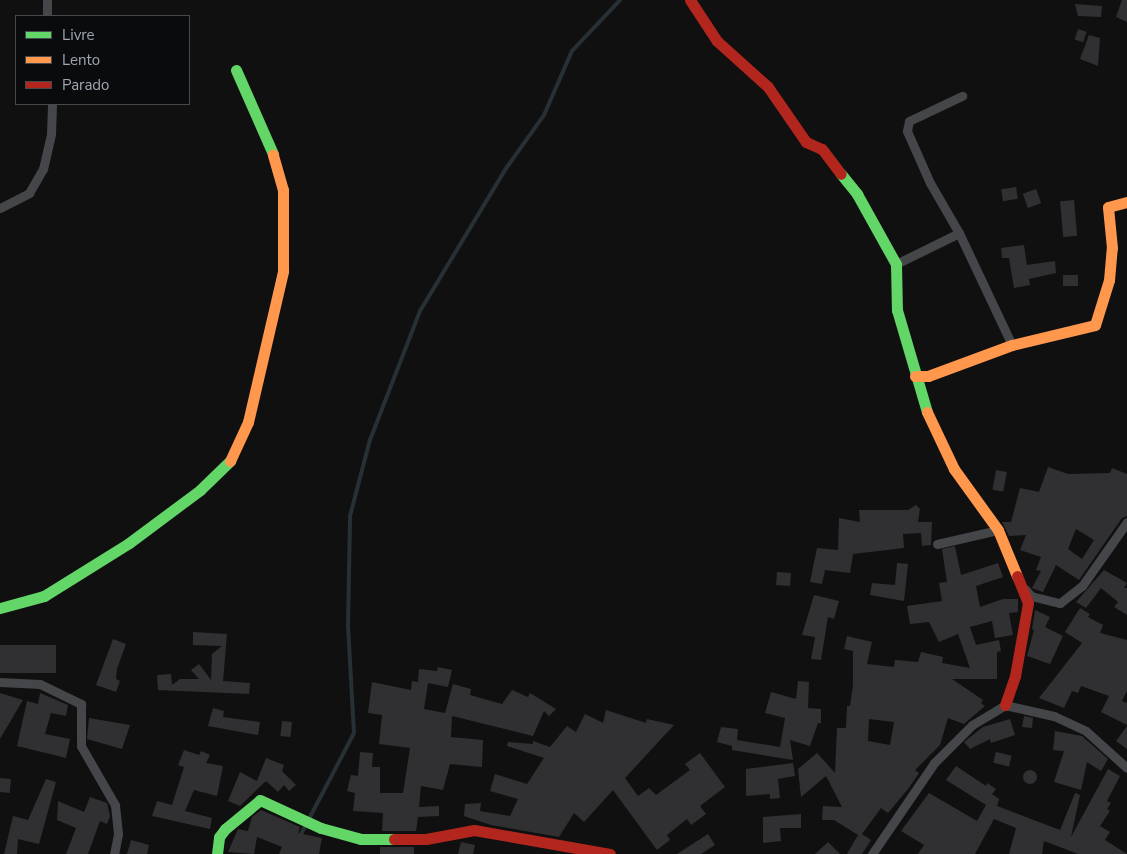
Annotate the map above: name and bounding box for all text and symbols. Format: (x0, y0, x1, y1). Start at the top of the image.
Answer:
legend (15, 15, 190, 105)
text: Livre (62, 25, 95, 45)
text: Lento (62, 50, 100, 70)
text: Parado (62, 75, 109, 95)

